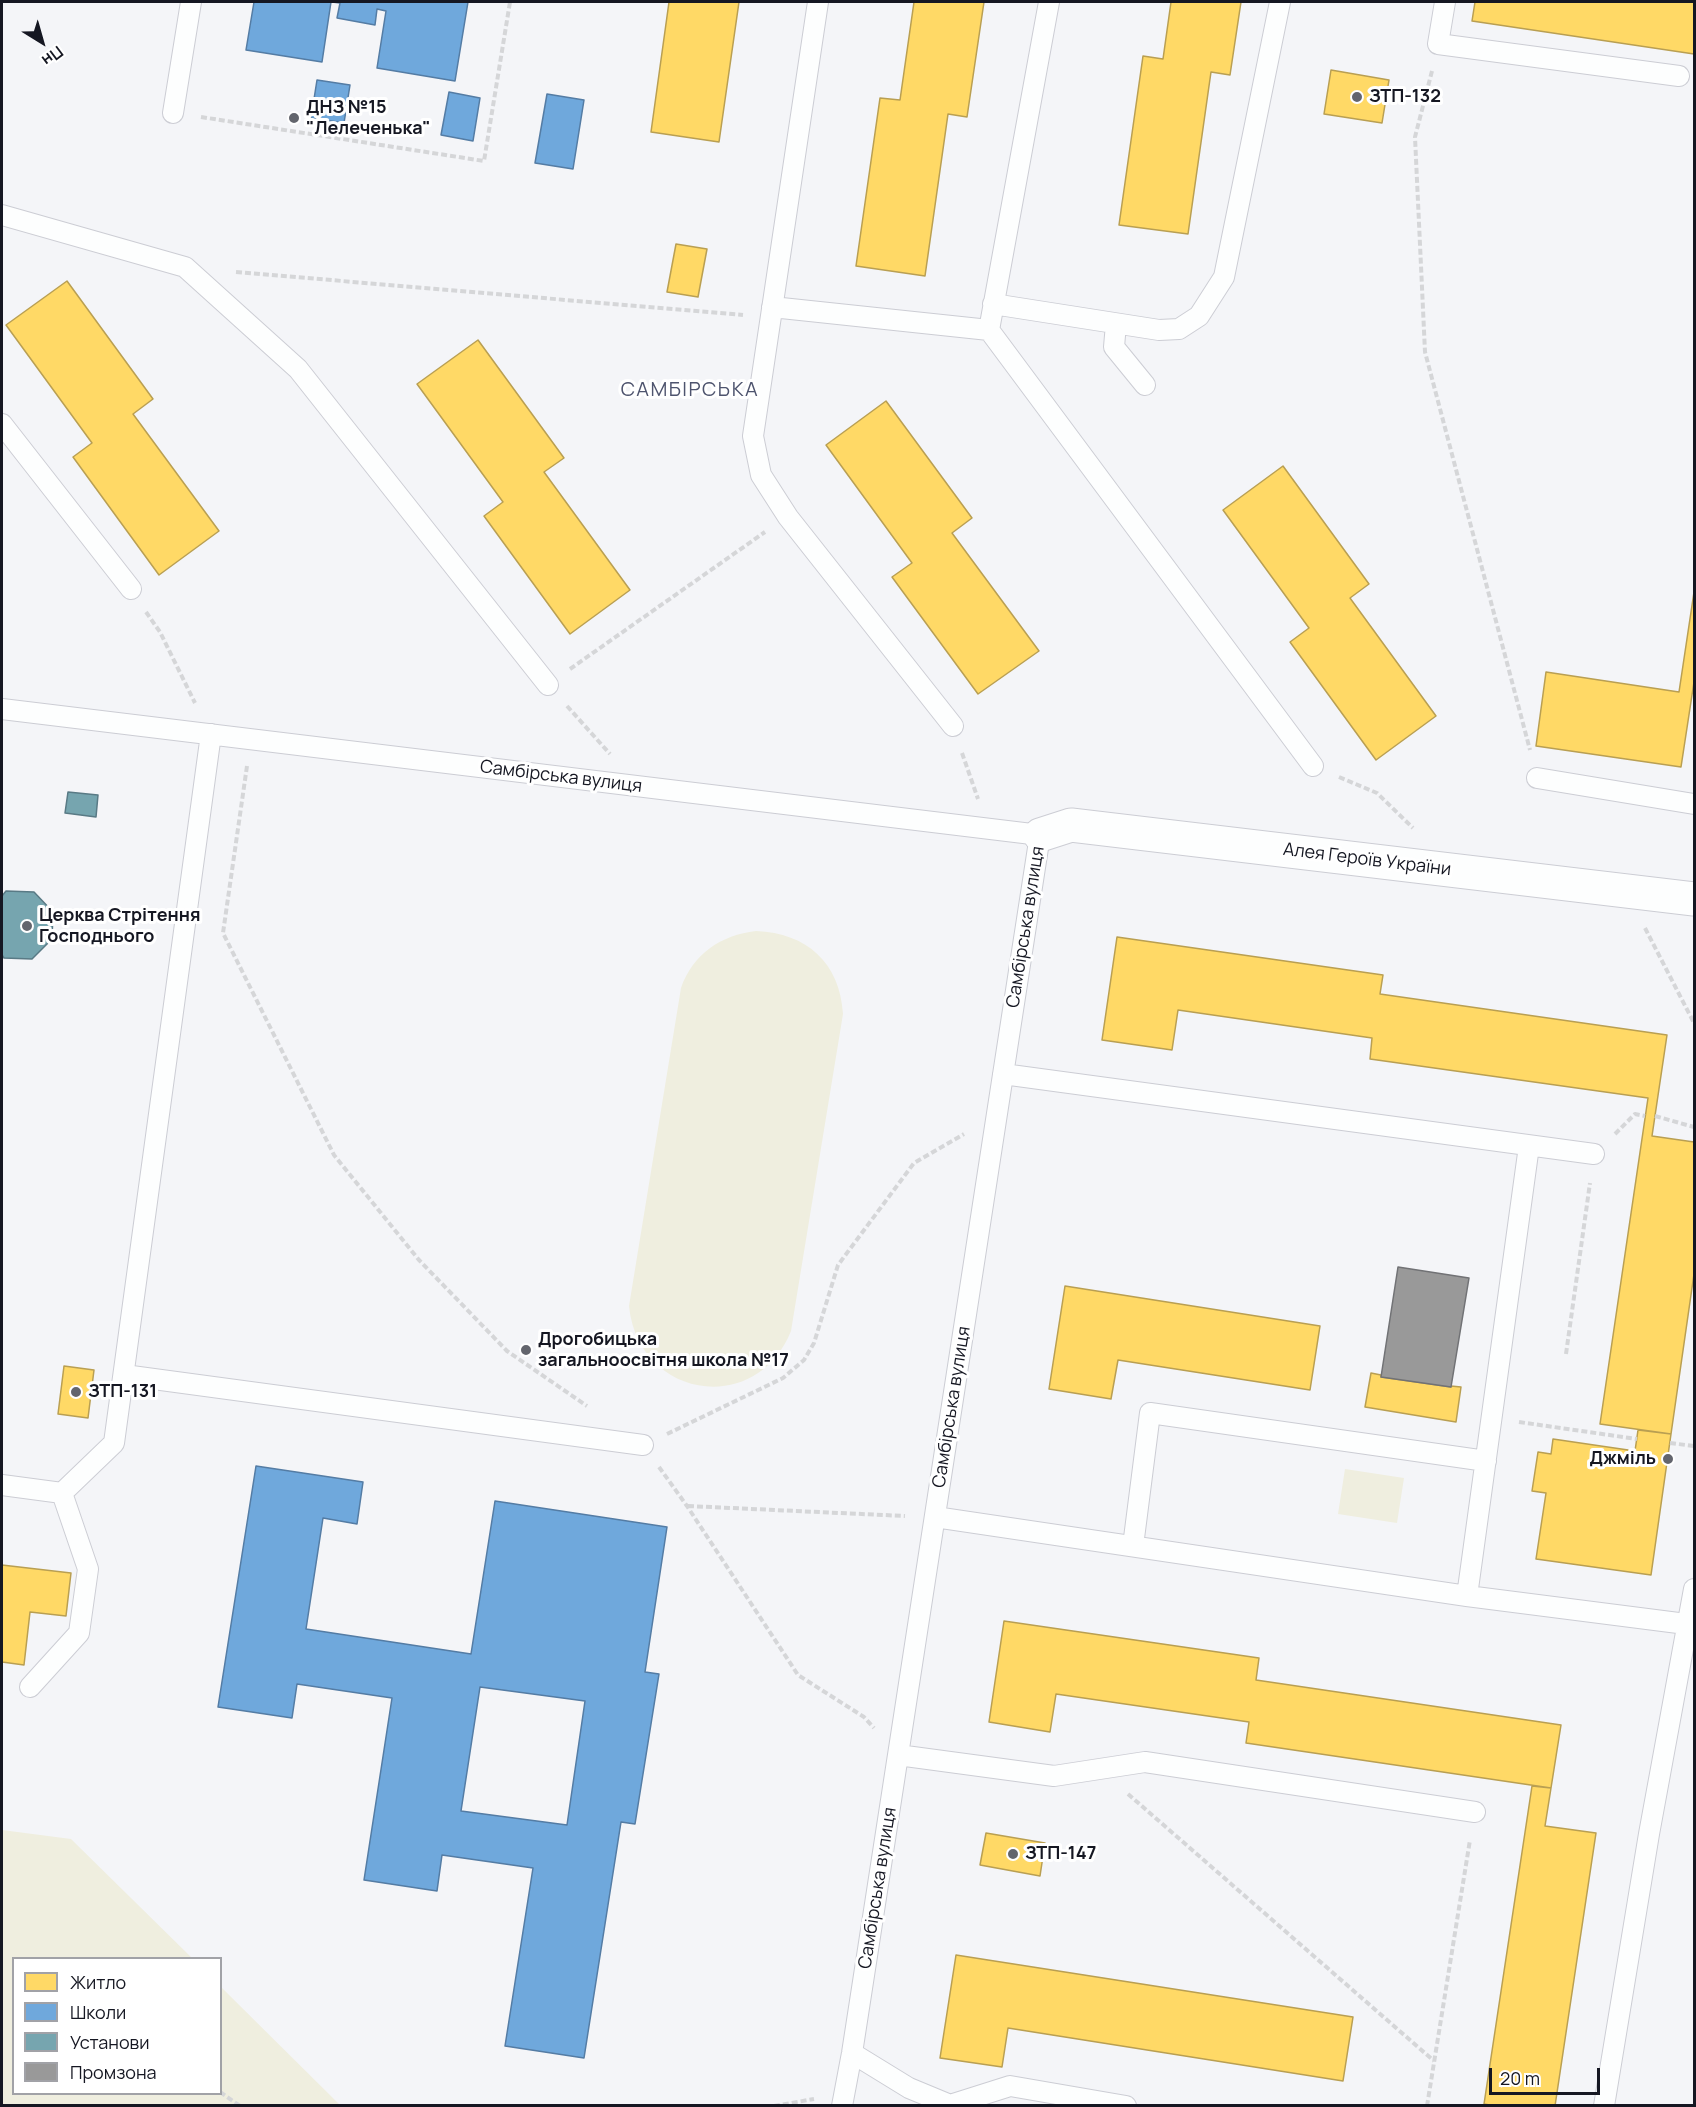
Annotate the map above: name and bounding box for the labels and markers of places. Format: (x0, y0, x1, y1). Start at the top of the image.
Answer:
place label: ЗТП-132 (1369, 86, 1441, 108)
marker: ЗТП-132 (1350, 90, 1364, 104)
place label: ДНЗ №15 "Лелеченька" (306, 97, 431, 140)
marker: ДНЗ №15 "Лелеченька" (287, 111, 301, 125)
place label: Церква Стрітення Господнього (39, 905, 200, 948)
marker: Церква Стрітення Господнього (20, 919, 34, 933)
place label: Дрогобицька загальноосвітня школа №17 (538, 1329, 789, 1372)
marker: Дрогобицька загальноосвітня школа №17 (519, 1343, 533, 1357)
place label: ЗТП-131 (88, 1381, 157, 1403)
marker: ЗТП-131 (69, 1385, 83, 1399)
place label: Джміль (1589, 1448, 1656, 1470)
marker: Джміль (1661, 1452, 1675, 1466)
place label: ЗТП-147 (1025, 1843, 1096, 1865)
marker: ЗТП-147 (1006, 1847, 1020, 1861)

